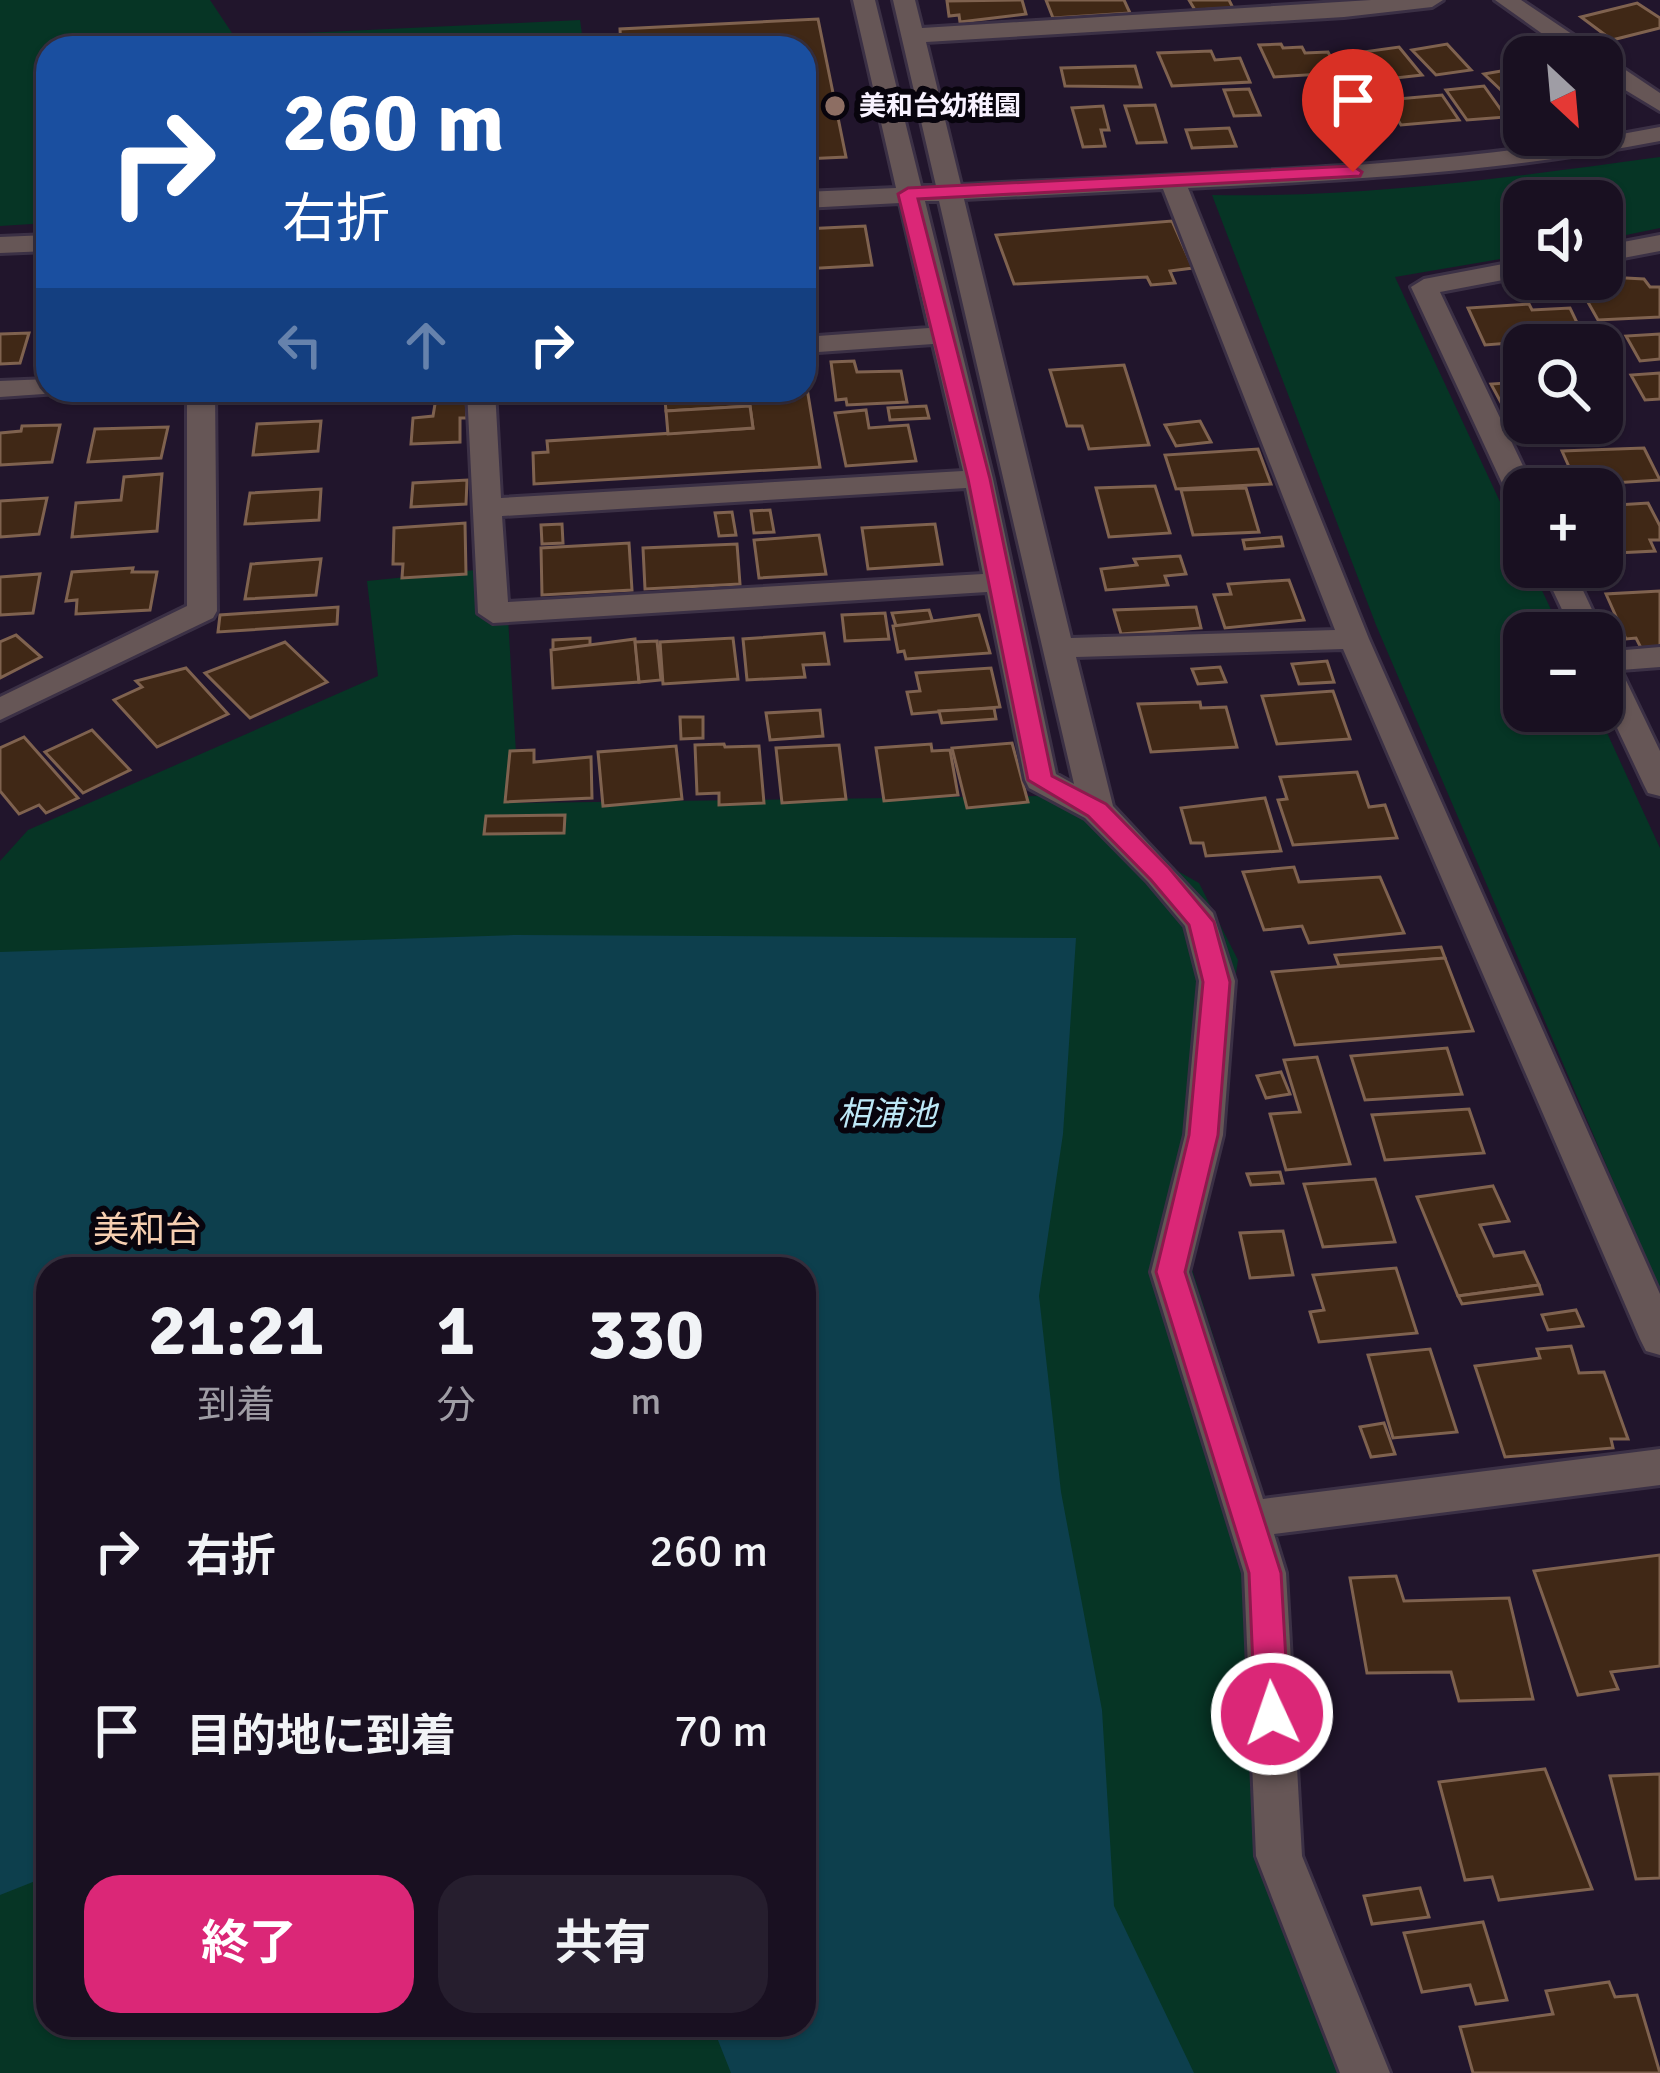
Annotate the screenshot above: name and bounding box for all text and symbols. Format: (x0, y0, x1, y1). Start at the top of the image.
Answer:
north arrow (1503, 36, 1623, 156)
map controls (1503, 36, 1623, 732)
pin (1302, 49, 1404, 172)
icon: arrive (1320, 67, 1386, 133)
text: 260 m (282, 71, 504, 175)
icon: right (84, 84, 240, 240)
place label: 美和台幼稚園 (859, 90, 1021, 123)
marker: 美和台幼稚園 (822, 93, 848, 119)
button: sound (1503, 180, 1623, 300)
text: 右折 (282, 186, 390, 253)
icon: left (267, 312, 333, 378)
icon: ahead (393, 312, 459, 378)
icon: right (519, 312, 585, 378)
button: search (1503, 324, 1623, 444)
button: + (1503, 468, 1623, 588)
button: − (1503, 612, 1623, 732)
water label: 相浦池 (838, 1094, 940, 1135)
district label: 美和台 (93, 1208, 201, 1253)
text: 21:21 (148, 1286, 325, 1375)
text: 1 (437, 1286, 475, 1375)
text: 330 (587, 1290, 704, 1379)
text: m (630, 1377, 661, 1425)
text: 到着 (197, 1381, 275, 1429)
text: 分 (437, 1381, 476, 1429)
icon: right (84, 1518, 150, 1584)
text: 260 m (649, 1524, 768, 1579)
text: 右折 (186, 1529, 276, 1584)
position arrow (1209, 1651, 1335, 1777)
icon: arrive (84, 1698, 150, 1764)
text: 70 m (674, 1704, 768, 1759)
text: 目的地に到着 (186, 1709, 456, 1764)
button: 終了 (84, 1875, 414, 2013)
button: 共有 (438, 1875, 768, 2013)

